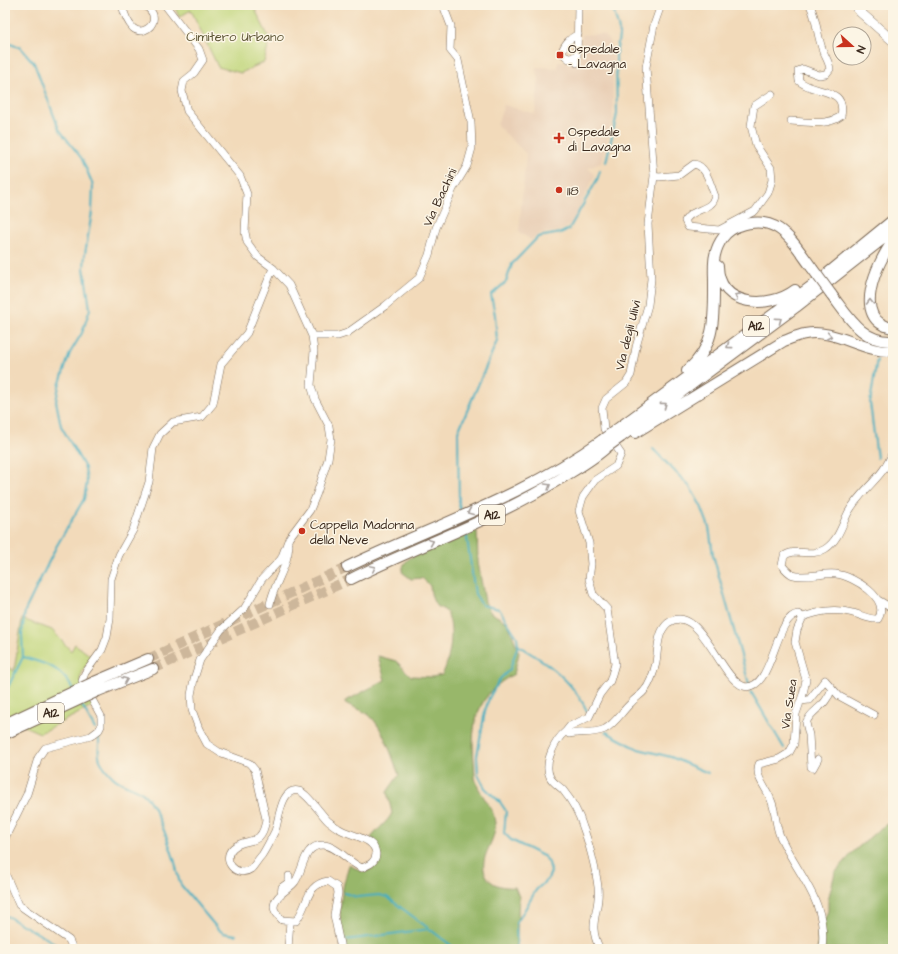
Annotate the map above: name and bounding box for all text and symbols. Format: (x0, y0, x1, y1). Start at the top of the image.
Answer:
north arrow (832, 26, 872, 66)
park label: Cimitero Urbano (186, 28, 284, 46)
place label: Ospedale - Lavagna (568, 40, 626, 74)
text: N (853, 43, 869, 55)
marker: Ospedale - Lavagna (555, 50, 565, 60)
place label: Ospedale di Lavagna (568, 123, 631, 157)
marker: Ospedale di Lavagna (553, 132, 565, 144)
street label: Via Bachini (418, 165, 461, 230)
place label: 118 (567, 182, 579, 200)
marker: 118 (554, 185, 564, 195)
one-way arrow (734, 294, 741, 301)
street label: Via degli Ulivi (611, 298, 646, 372)
one-way arrow (866, 299, 874, 305)
road number: A12 (743, 316, 769, 336)
one-way arrow (775, 318, 782, 325)
one-way arrow (826, 331, 832, 339)
one-way arrow (727, 342, 734, 349)
one-way arrow (659, 403, 666, 410)
one-way arrow (544, 484, 551, 491)
road number: A12 (479, 505, 505, 525)
one-way arrow (466, 508, 473, 516)
place label: Cappella Madonna della Neve (310, 516, 415, 549)
marker: Cappella Madonna della Neve (297, 526, 307, 536)
one-way arrow (426, 539, 434, 547)
one-way arrow (369, 565, 376, 573)
one-way arrow (121, 677, 129, 685)
street label: Via Suea (776, 677, 802, 731)
road number: A12 (38, 703, 64, 723)

